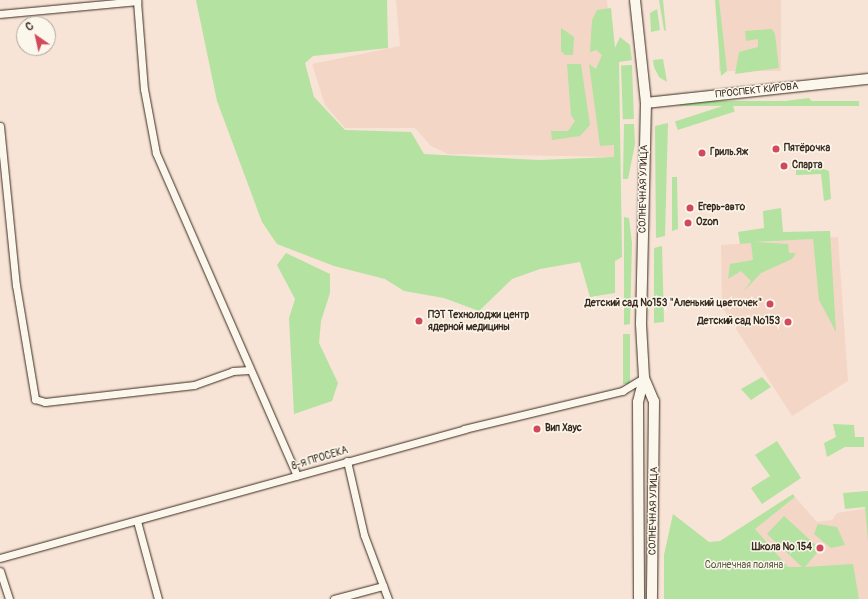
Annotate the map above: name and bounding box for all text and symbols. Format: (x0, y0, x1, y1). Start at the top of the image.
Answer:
north arrow (16, 16, 56, 56)
text: С (23, 19, 36, 34)
street label: ПРОСПЕКТ КИРОВА (715, 81, 799, 101)
place label: Пятёрочка (784, 143, 830, 155)
marker: Пятёрочка (771, 144, 781, 154)
street label: СОЛНЕЧНАЯ УЛИЦА (637, 145, 651, 233)
place label: Гриль.Яж (710, 147, 748, 159)
marker: Гриль.Яж (697, 148, 707, 158)
place label: Спарта (792, 160, 822, 172)
marker: Спарта (779, 161, 789, 171)
place label: Егерь-авто (698, 202, 745, 214)
marker: Егерь-авто (685, 203, 695, 213)
place label: Ozon (696, 217, 718, 229)
marker: Ozon (683, 218, 693, 228)
place label: Детский сад №153 "Аленький цветочек" (585, 298, 762, 310)
marker: Детский сад №153 "Аленький цветочек" (765, 299, 775, 309)
place label: ПЭТ Технолоджи центр ядерной медицины (428, 309, 529, 332)
marker: ПЭТ Технолоджи центр ядерной медицины (413, 315, 425, 327)
place label: Детский сад №153 (697, 316, 780, 328)
marker: Детский сад №153 (783, 317, 793, 327)
place label: Вип Хаус (545, 423, 582, 435)
marker: Вип Хаус (532, 424, 542, 434)
street label: 8-Я ПРОСЕКА (290, 445, 350, 473)
street label: СОЛНЕЧНАЯ УЛИЦА (647, 467, 661, 555)
place label: Школа № 154 (752, 542, 812, 554)
marker: Школа № 154 (815, 543, 825, 553)
park label: Солнечная поляна (705, 560, 783, 572)

